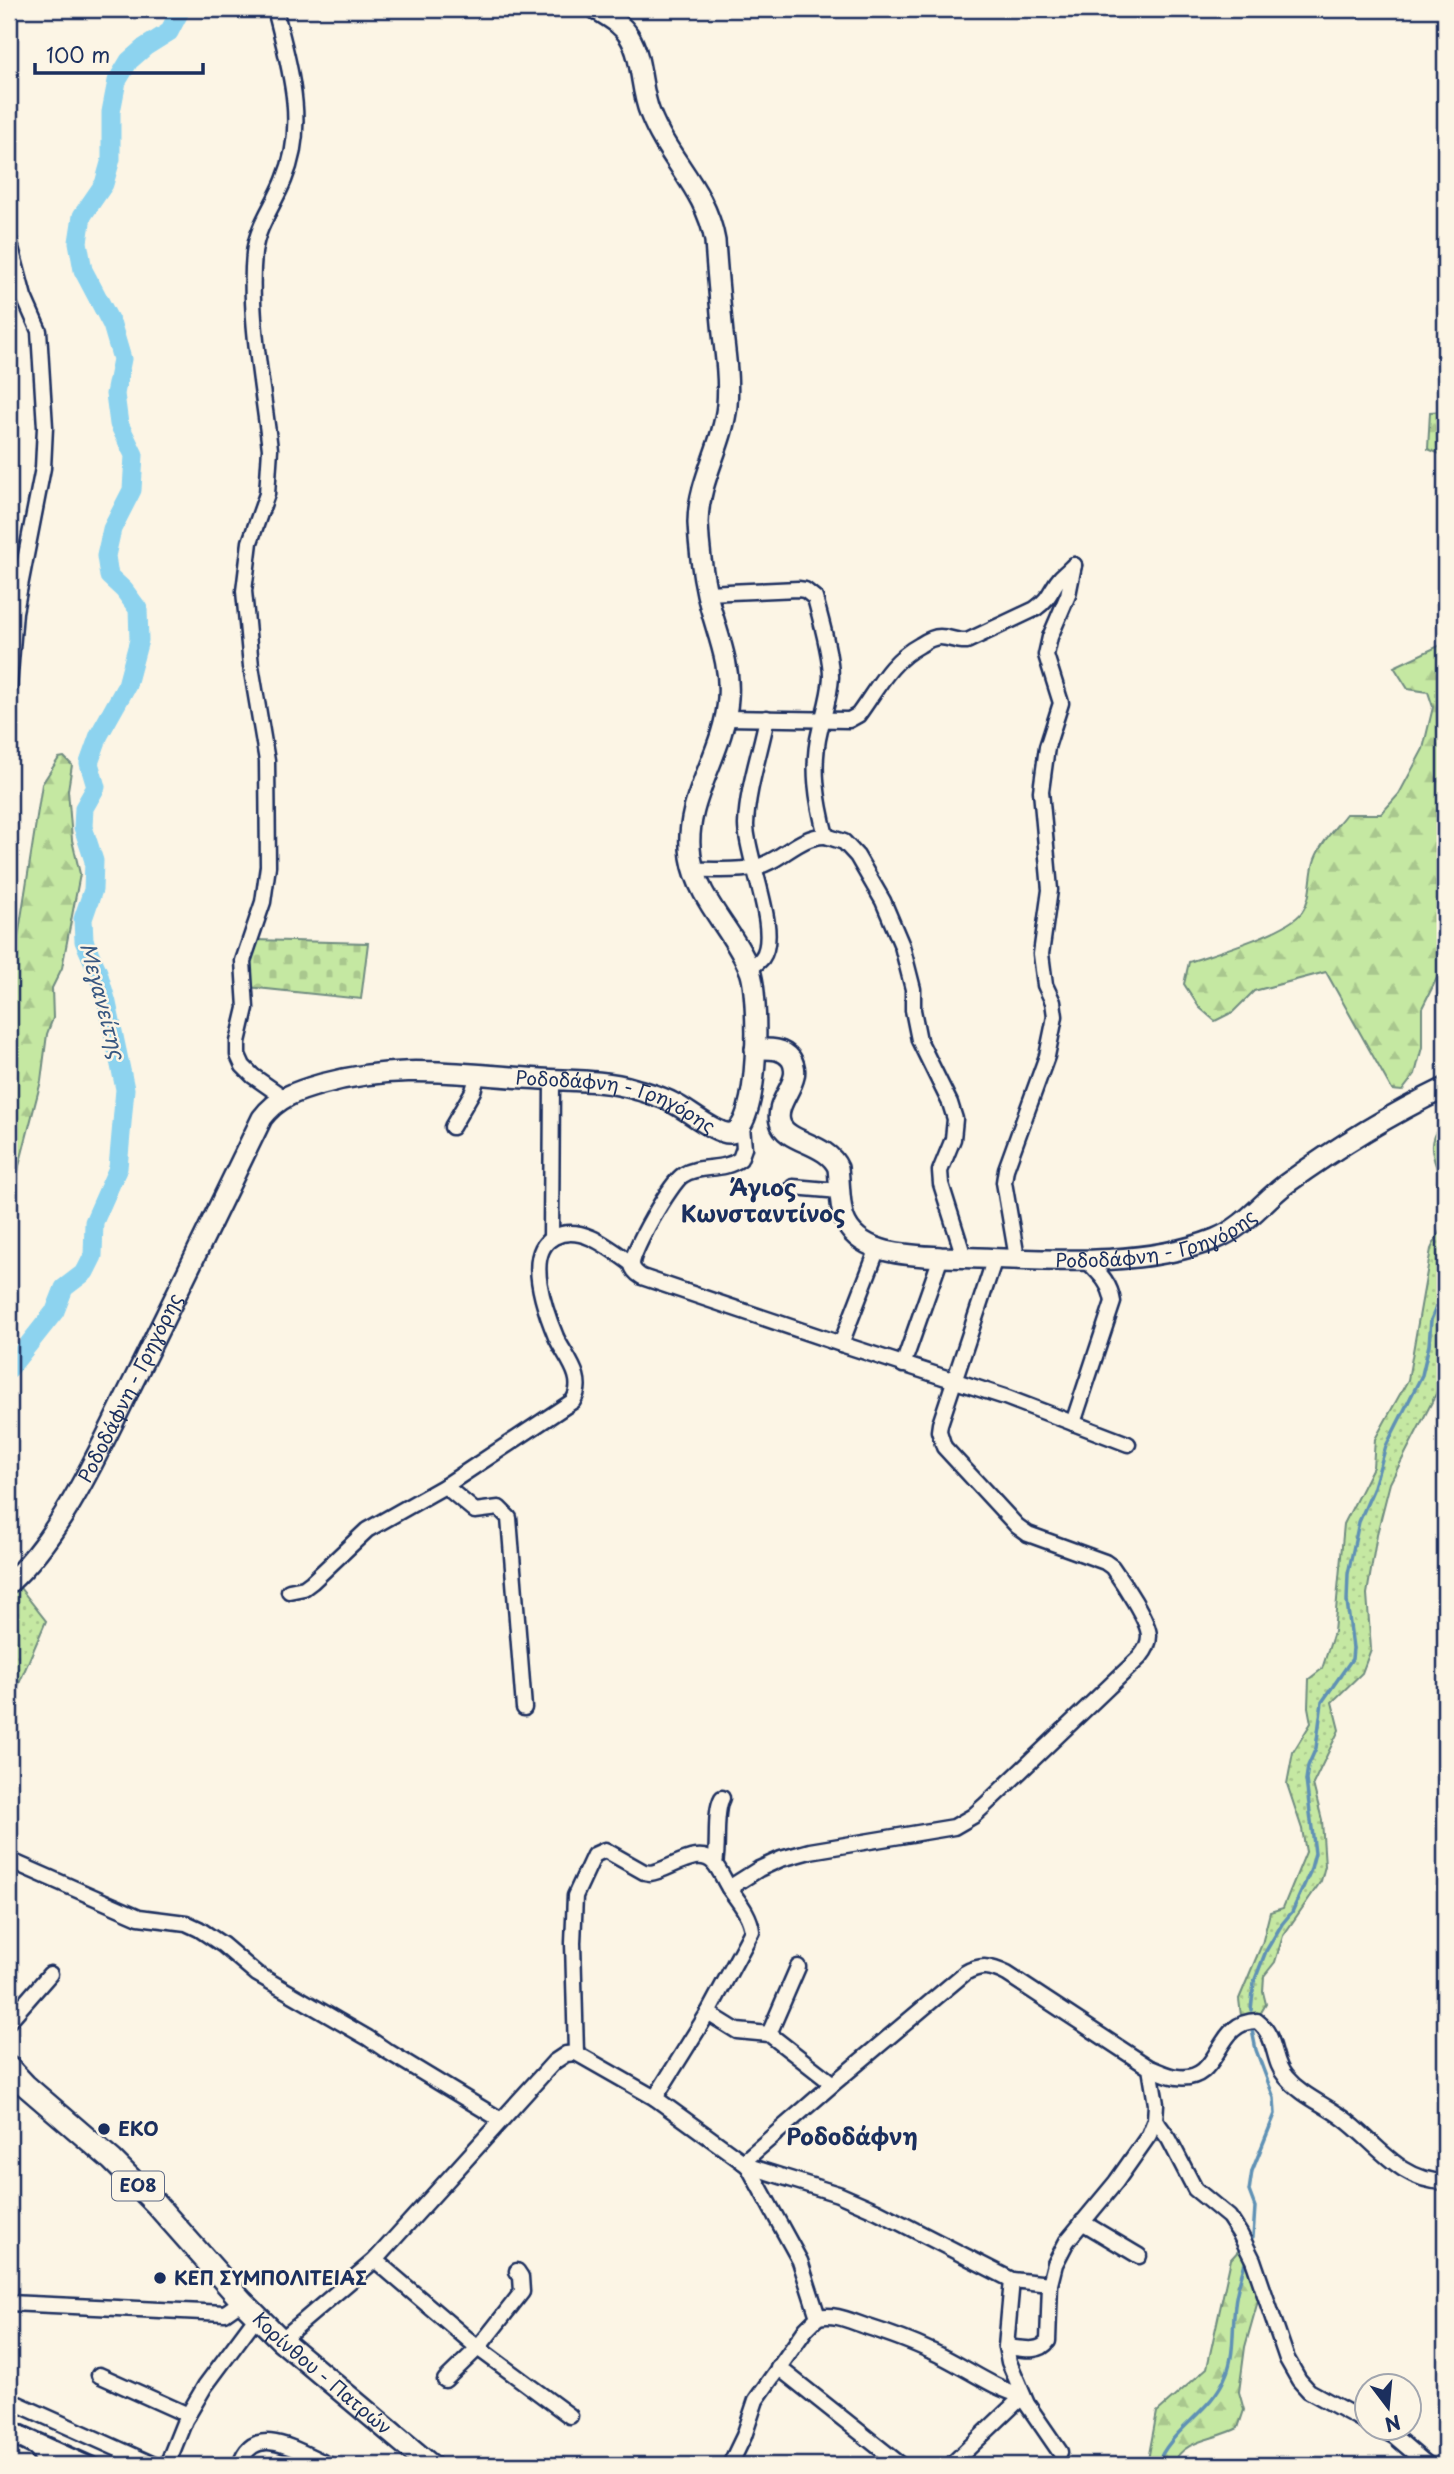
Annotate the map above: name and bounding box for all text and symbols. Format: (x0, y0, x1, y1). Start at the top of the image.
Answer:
scale bar (35, 32, 203, 76)
text: 100 m (46, 38, 110, 70)
water label: Μεγανείτης (73, 939, 135, 1064)
street label: Ροδοδάφνη - Γρηγόρης (515, 1062, 721, 1140)
district label: Άγιος Κωνσταντίνος (681, 1169, 845, 1230)
street label: Ροδοδάφνη - Γρηγόρης (1055, 1202, 1262, 1273)
street label: Ροδοδάφνη - Γρηγόρης (70, 1288, 188, 1487)
place label: EKO (118, 2114, 159, 2142)
district label: Ροδοδάφνη (786, 2118, 918, 2153)
marker: EKO (96, 2121, 112, 2137)
road number: ΕΟ8 (112, 2172, 164, 2200)
place label: ΚΕΠ ΣΥΜΠΟΛΙΤΕΙΑΣ (174, 2263, 367, 2291)
marker: ΚΕΠ ΣΥΜΠΟΛΙΤΕΙΑΣ (152, 2270, 168, 2286)
street label: Κορίνθου - Πατρών (247, 2304, 398, 2440)
north arrow (1352, 2372, 1422, 2442)
text: N (1382, 2409, 1404, 2440)

